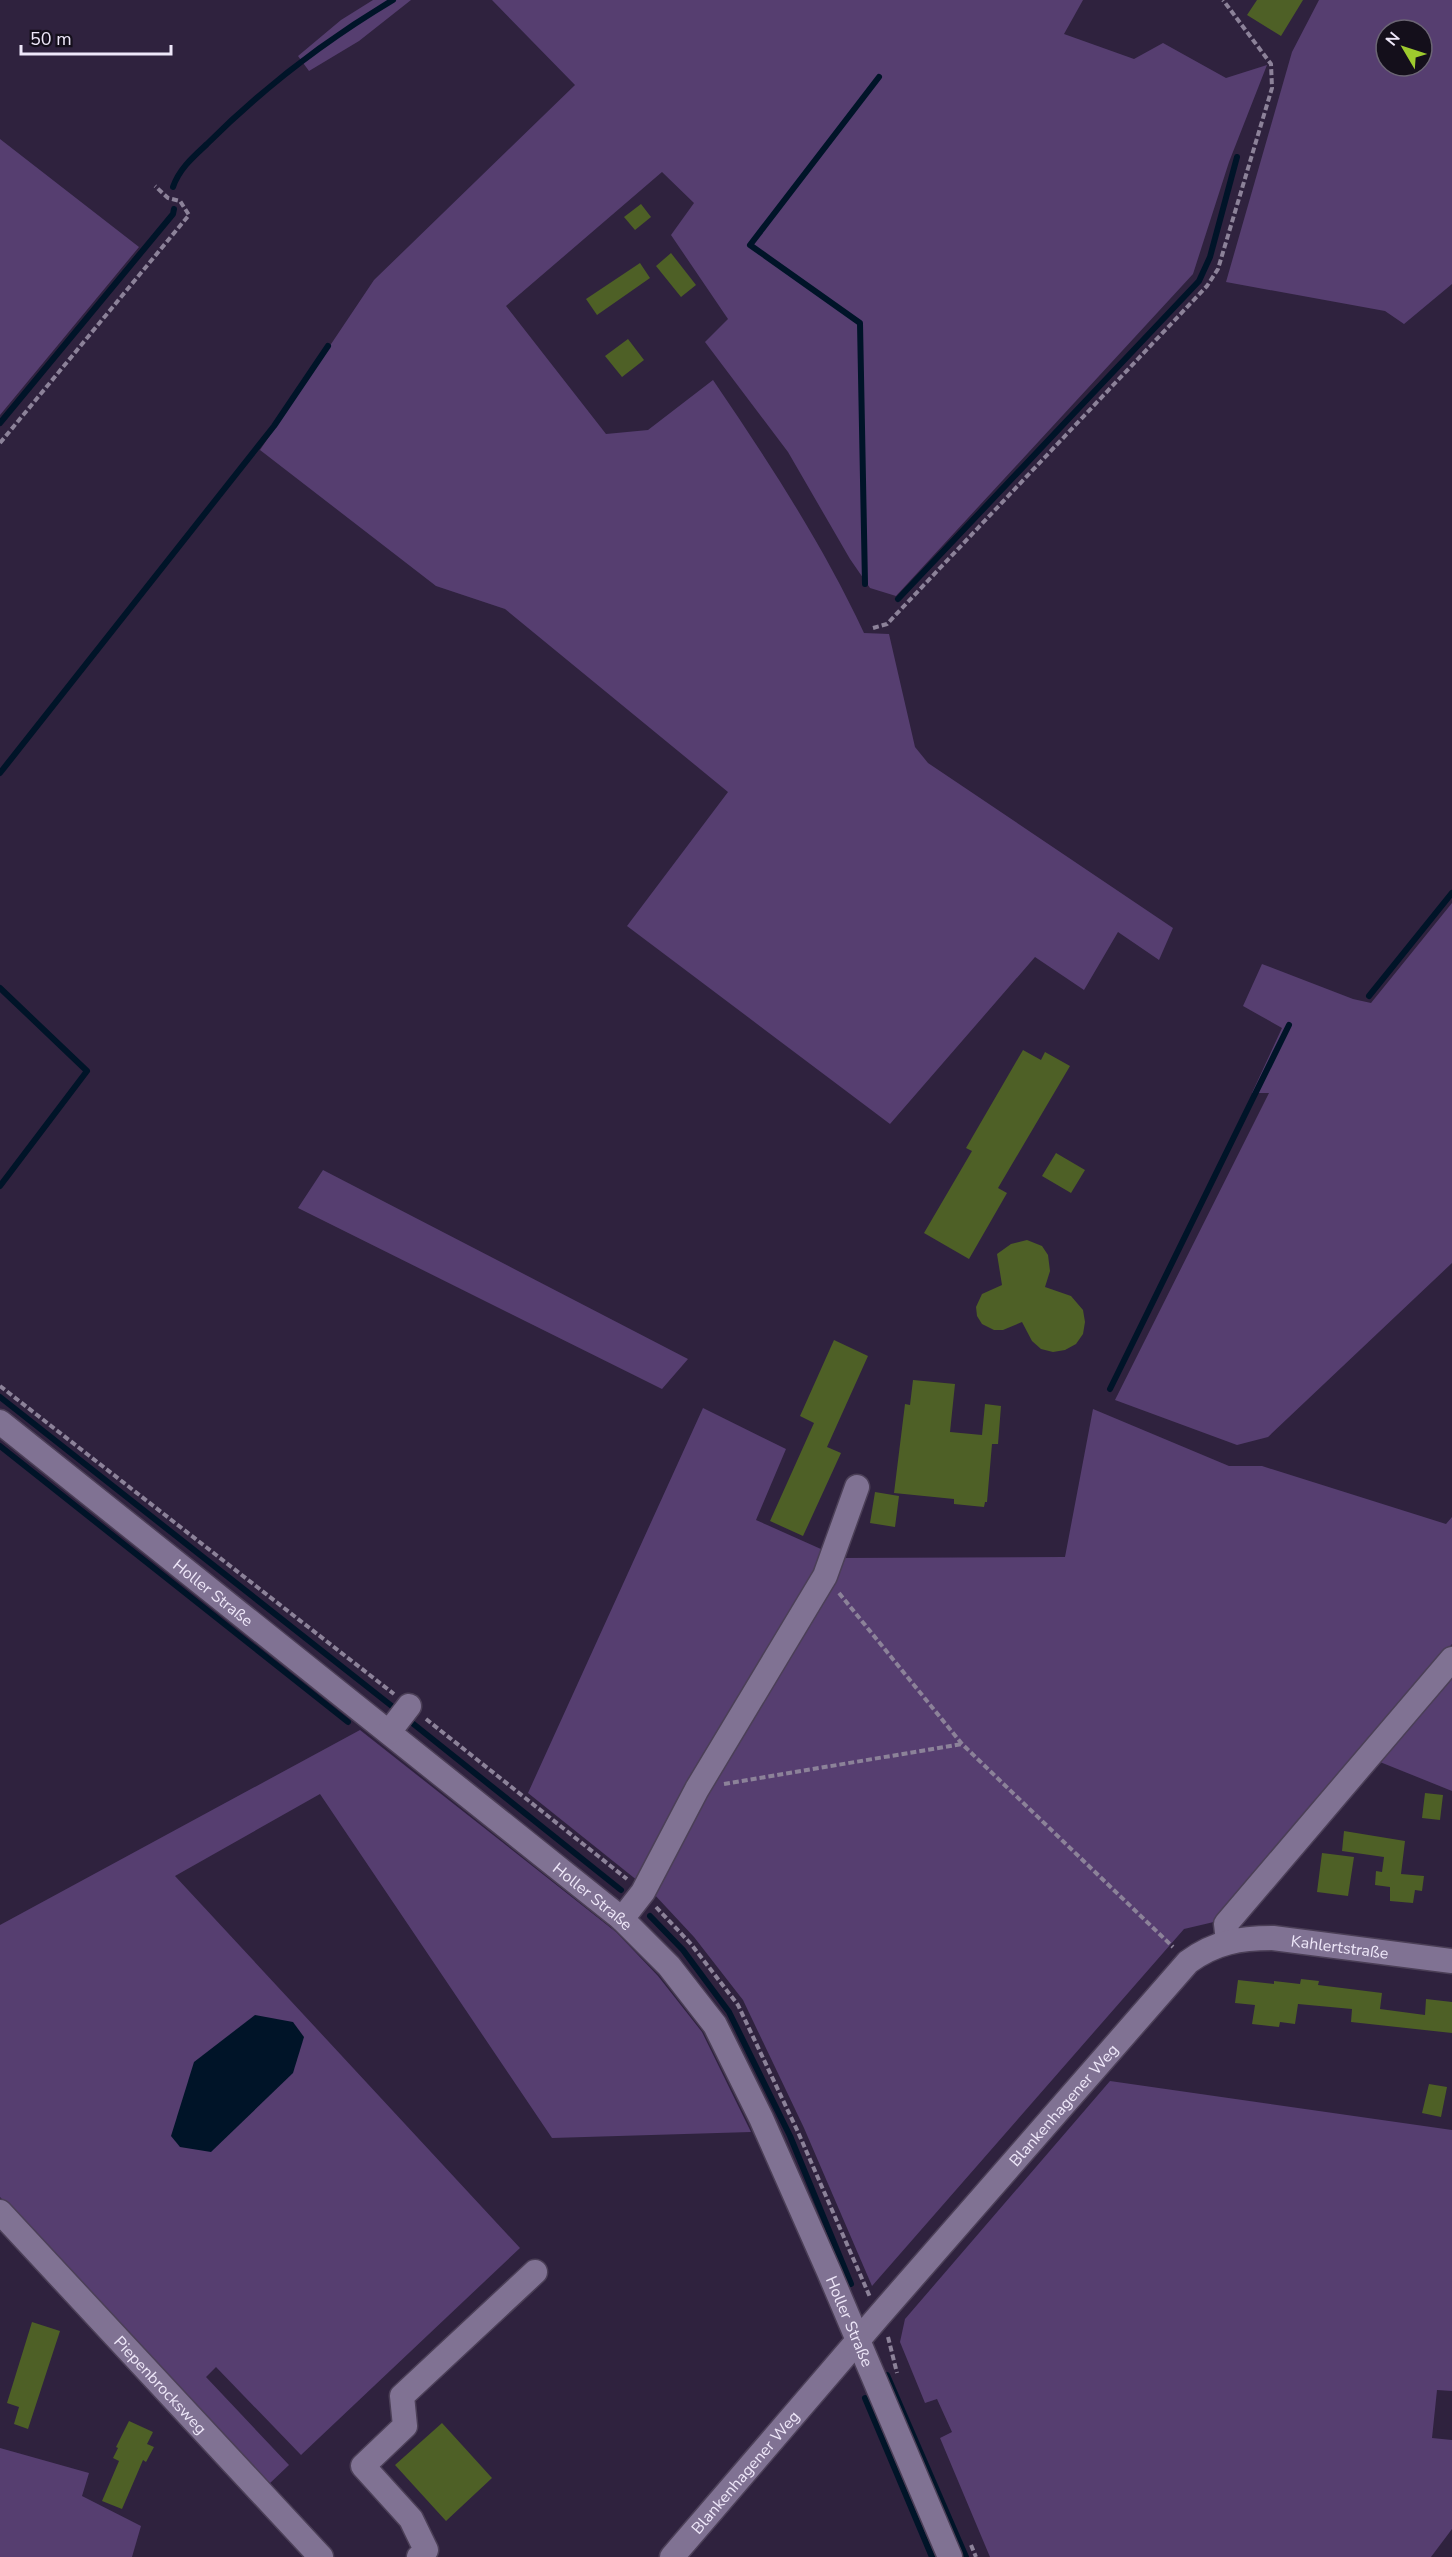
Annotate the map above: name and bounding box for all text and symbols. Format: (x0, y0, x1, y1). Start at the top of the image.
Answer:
scale bar (21, 18, 171, 56)
north arrow (1374, 18, 1434, 78)
text: 50 m (30, 27, 72, 51)
text: N (1381, 28, 1405, 51)
street label: Holler Straße (168, 1554, 257, 1632)
street label: Holler Straße (548, 1858, 637, 1935)
street label: Kahlertstraße (1290, 1930, 1390, 1965)
street label: Blankenhagener Weg (1004, 2039, 1124, 2171)
street label: Holler Straße (820, 2273, 878, 2370)
street label: Piepenbrocksweg (109, 2331, 211, 2440)
street label: Blankenhagener Weg (687, 2406, 805, 2539)

